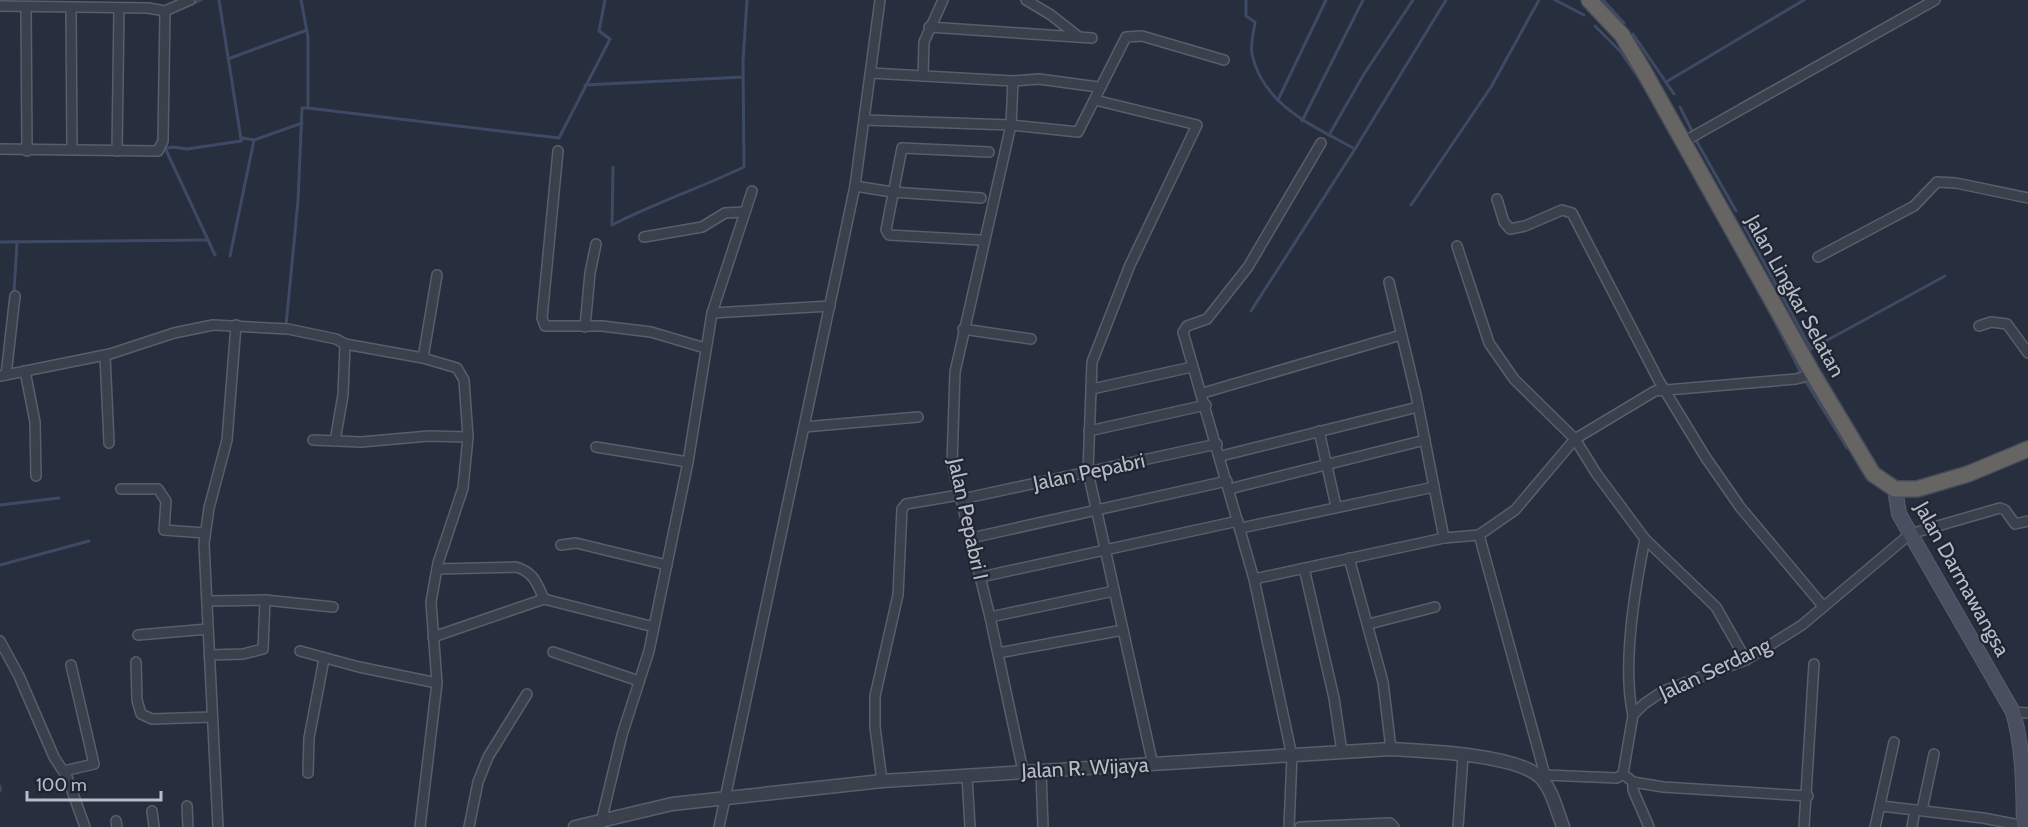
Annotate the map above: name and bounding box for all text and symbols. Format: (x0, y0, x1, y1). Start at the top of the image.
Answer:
street label: Jalan Lingkar Selatan (1740, 209, 1850, 381)
street label: Jalan Pepabri (1030, 447, 1147, 496)
street label: Jalan Pepabri I (943, 455, 994, 582)
street label: Jalan Darmawangsa (1909, 496, 2015, 660)
street label: Jalan Serdang (1654, 632, 1775, 706)
street label: Jalan R. Wijaya (1020, 752, 1149, 784)
scale bar (27, 764, 160, 802)
text: 100 m (36, 774, 87, 796)

